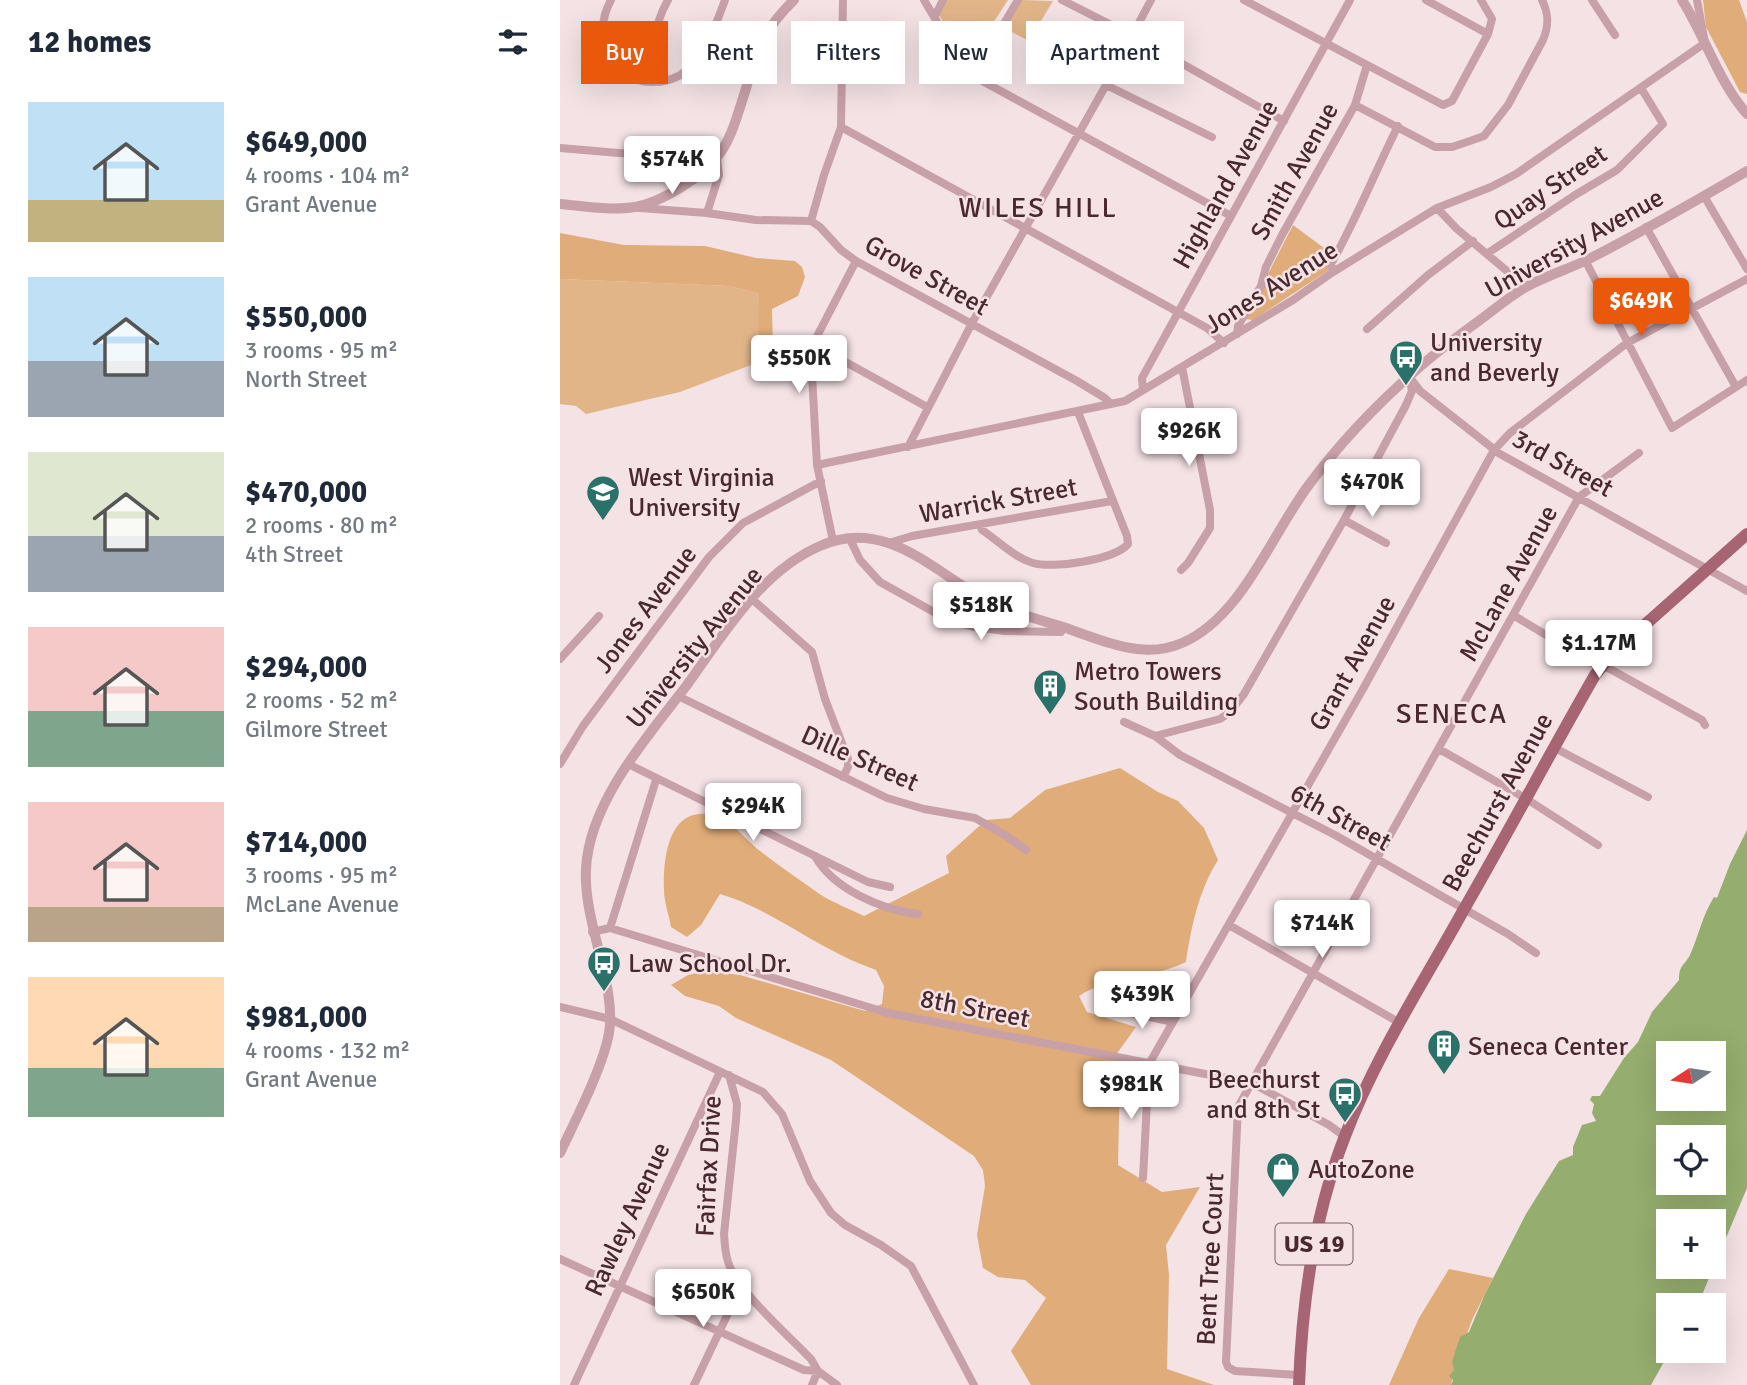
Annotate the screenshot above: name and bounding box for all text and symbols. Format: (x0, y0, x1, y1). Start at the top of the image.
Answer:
chip: Buy (581, 21, 668, 84)
chip: Rent (682, 21, 777, 84)
chip: Filters (791, 21, 905, 84)
chip: New (919, 21, 1012, 84)
chip: Apartment (1026, 21, 1184, 84)
icon: filters (494, 23, 532, 61)
text: 12 homes (28, 24, 151, 61)
street label: Highland Avenue (1166, 94, 1286, 275)
street label: Smith Avenue (1244, 97, 1346, 246)
text: $649,000 (245, 124, 367, 161)
icon: home (84, 130, 168, 214)
pin: $574K (623, 136, 721, 196)
street label: Quay Street (1488, 138, 1613, 237)
text: $574K (640, 144, 704, 173)
text: 4 rooms · 104 m² (245, 161, 410, 190)
street label: University Avenue (1480, 182, 1669, 306)
text: Grant Avenue (245, 190, 377, 219)
district label: WILES HILL (958, 191, 1118, 225)
street label: Grove Street (859, 229, 994, 323)
street label: Jones Avenue (1199, 234, 1344, 341)
pin: $649K (1592, 278, 1690, 338)
text: $649K (1609, 286, 1673, 315)
text: $550,000 (245, 299, 367, 336)
icon: home (84, 305, 168, 389)
place label: University and Beverly (1430, 327, 1559, 389)
text: 3 rooms · 95 m² (245, 336, 398, 365)
pin: $550K (750, 336, 848, 395)
bus stop icon: University and Beverly (1387, 338, 1425, 387)
text: $550K (767, 343, 831, 372)
text: North Street (245, 365, 367, 394)
pin: $926K (1140, 408, 1238, 468)
text: $926K (1157, 416, 1221, 445)
street label: 3rd Street (1506, 423, 1619, 505)
pin: $470K (1323, 460, 1421, 519)
place label: West Virginia University (628, 462, 775, 524)
text: $470K (1340, 467, 1404, 496)
street label: Warrick Street (917, 471, 1080, 531)
school or university icon: West Virginia University (584, 473, 622, 522)
text: $470,000 (245, 474, 367, 511)
icon: home (84, 480, 168, 564)
street label: McLane Avenue (1453, 500, 1565, 667)
text: 2 rooms · 80 m² (245, 511, 398, 540)
text: 4th Street (245, 540, 343, 569)
street label: Jones Avenue (588, 540, 704, 679)
street label: University Avenue (620, 560, 770, 735)
pin: $518K (932, 582, 1030, 642)
text: $518K (949, 590, 1013, 619)
street label: Grant Avenue (1303, 590, 1403, 737)
pin: $1.17M (1542, 620, 1656, 680)
text: $1.17M (1561, 628, 1637, 657)
text: $294,000 (245, 649, 367, 686)
icon: home (84, 655, 168, 739)
place label: Metro Towers South Building (1074, 656, 1238, 718)
building icon: Metro Towers South Building (1031, 667, 1069, 716)
text: 2 rooms · 52 m² (245, 686, 398, 715)
district label: SENECA (1396, 697, 1508, 731)
street label: Beechurst Avenue (1436, 707, 1560, 897)
text: Gilmore Street (245, 715, 388, 744)
street label: Dille Street (796, 719, 923, 799)
street label: 6th Street (1284, 777, 1397, 859)
pin: $294K (704, 784, 802, 843)
text: $294K (721, 791, 785, 820)
text: $714,000 (245, 824, 367, 861)
icon: home (84, 830, 168, 914)
text: 3 rooms · 95 m² (245, 861, 398, 890)
text: McLane Avenue (245, 890, 399, 919)
pin: $714K (1273, 900, 1371, 960)
text: $714K (1290, 908, 1354, 937)
bus stop icon: Law School Dr. (585, 944, 623, 993)
place label: Law School Dr. (628, 948, 791, 980)
pin: $439K (1093, 972, 1191, 1031)
text: $439K (1110, 979, 1174, 1008)
street label: 8th Street (917, 983, 1032, 1035)
text: $981,000 (245, 999, 367, 1036)
icon: home (84, 1005, 168, 1089)
building icon: Seneca Center (1425, 1027, 1463, 1076)
place label: Seneca Center (1468, 1031, 1628, 1063)
text: 4 rooms · 132 m² (245, 1036, 410, 1065)
north arrow (1656, 1041, 1726, 1111)
map controls (1656, 1041, 1726, 1363)
pin: $981K (1082, 1062, 1180, 1121)
place label: Beechurst and 8th St (1207, 1064, 1320, 1126)
text: Grant Avenue (245, 1065, 377, 1094)
text: $981K (1099, 1069, 1163, 1098)
bus stop icon: Beechurst and 8th St (1326, 1075, 1364, 1124)
street label: Fairfax Drive (689, 1095, 729, 1237)
button: locate (1656, 1125, 1726, 1195)
street label: Rawley Avenue (578, 1137, 678, 1302)
shop icon: AutoZone (1264, 1150, 1302, 1199)
place label: AutoZone (1308, 1154, 1415, 1186)
street label: Bent Tree Court (1191, 1172, 1231, 1346)
button: + (1656, 1209, 1726, 1279)
road number: US 19 (1276, 1224, 1352, 1264)
pin: $650K (654, 1270, 752, 1329)
text: $650K (671, 1277, 735, 1306)
button: − (1656, 1293, 1726, 1363)

